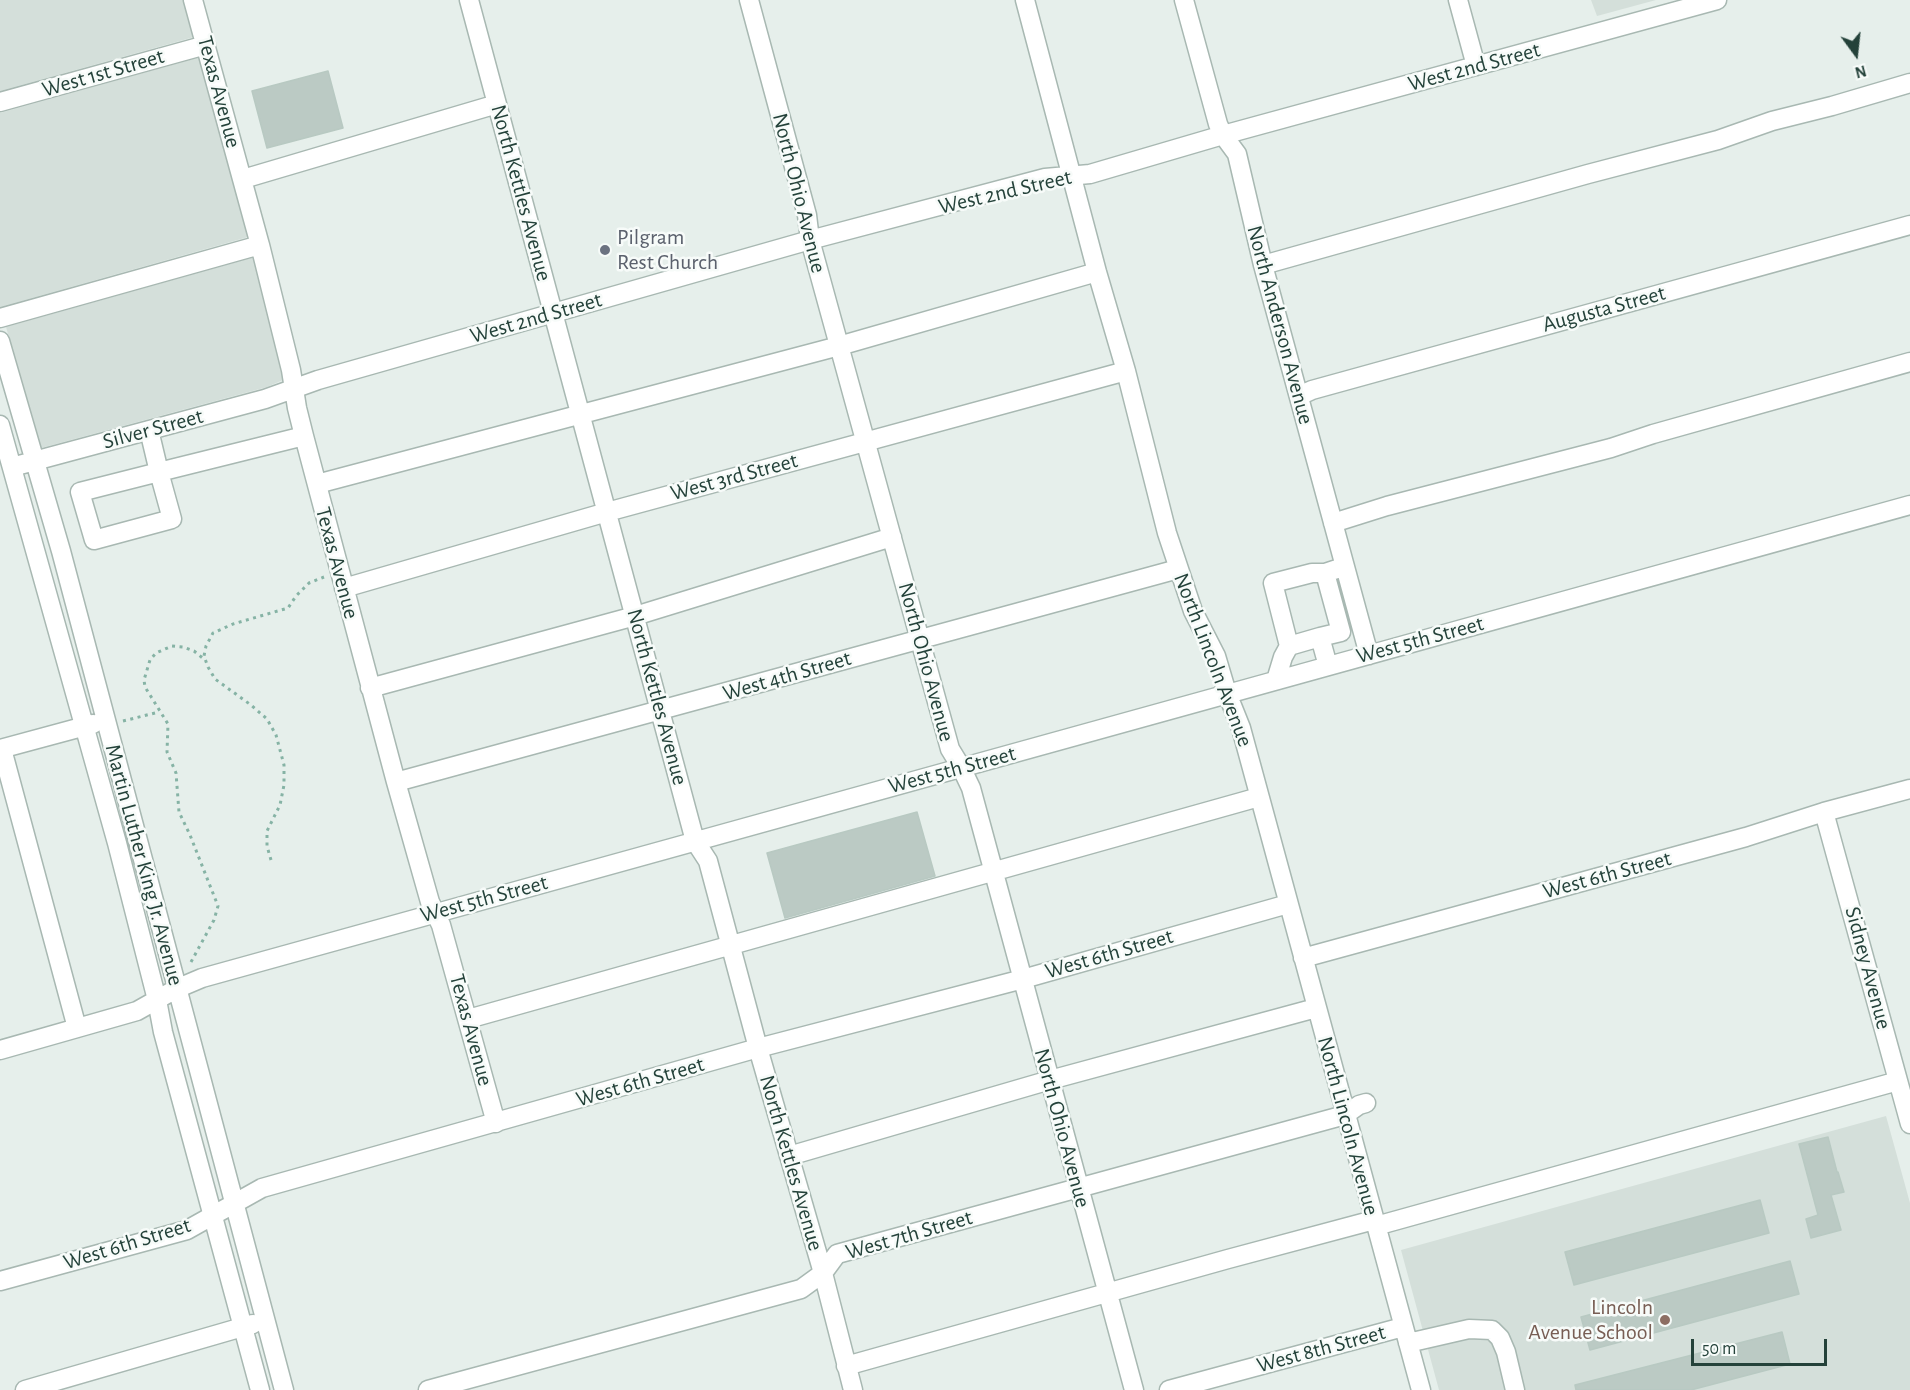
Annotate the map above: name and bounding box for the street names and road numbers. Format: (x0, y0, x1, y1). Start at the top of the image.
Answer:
street label: Texas Avenue (191, 33, 247, 151)
street label: West 2nd Street (1405, 37, 1543, 97)
street label: West 1st Street (39, 43, 167, 103)
street label: North Kettles Avenue (485, 102, 557, 284)
street label: North Ohio Avenue (766, 110, 832, 276)
street label: West 2nd Street (936, 164, 1074, 220)
street label: North Anderson Avenue (1241, 223, 1319, 427)
street label: Augusta Street (1540, 280, 1668, 338)
street label: West 2nd Street (467, 287, 605, 349)
street label: Silver Street (100, 403, 206, 455)
street label: West 3rd Street (668, 447, 800, 507)
street label: Texas Avenue (309, 504, 365, 622)
street label: North Lincoln Avenue (1168, 569, 1258, 751)
street label: North Ohio Avenue (892, 580, 960, 744)
street label: North Kettles Avenue (621, 606, 693, 788)
street label: West 5th Street (1353, 610, 1487, 670)
street label: West 4th Street (720, 645, 854, 707)
street label: West 5th Street (885, 740, 1019, 800)
street label: Martin Luther King Jr. Avenue (99, 741, 189, 989)
street label: West 6th Street (1540, 845, 1674, 905)
street label: West 5th Street (417, 869, 551, 929)
street label: Sidney Avenue (1839, 904, 1897, 1032)
street label: West 6th Street (1042, 923, 1176, 985)
street label: Texas Avenue (443, 971, 499, 1089)
street label: North Lincoln Avenue (1311, 1034, 1385, 1218)
street label: North Ohio Avenue (1028, 1046, 1096, 1210)
street label: West 6th Street (573, 1051, 707, 1113)
street label: North Kettles Avenue (753, 1072, 829, 1254)
street label: West 7th Street (843, 1204, 975, 1266)
street label: West 6th Street (60, 1212, 194, 1276)
street label: West 8th Street (1254, 1319, 1388, 1379)

